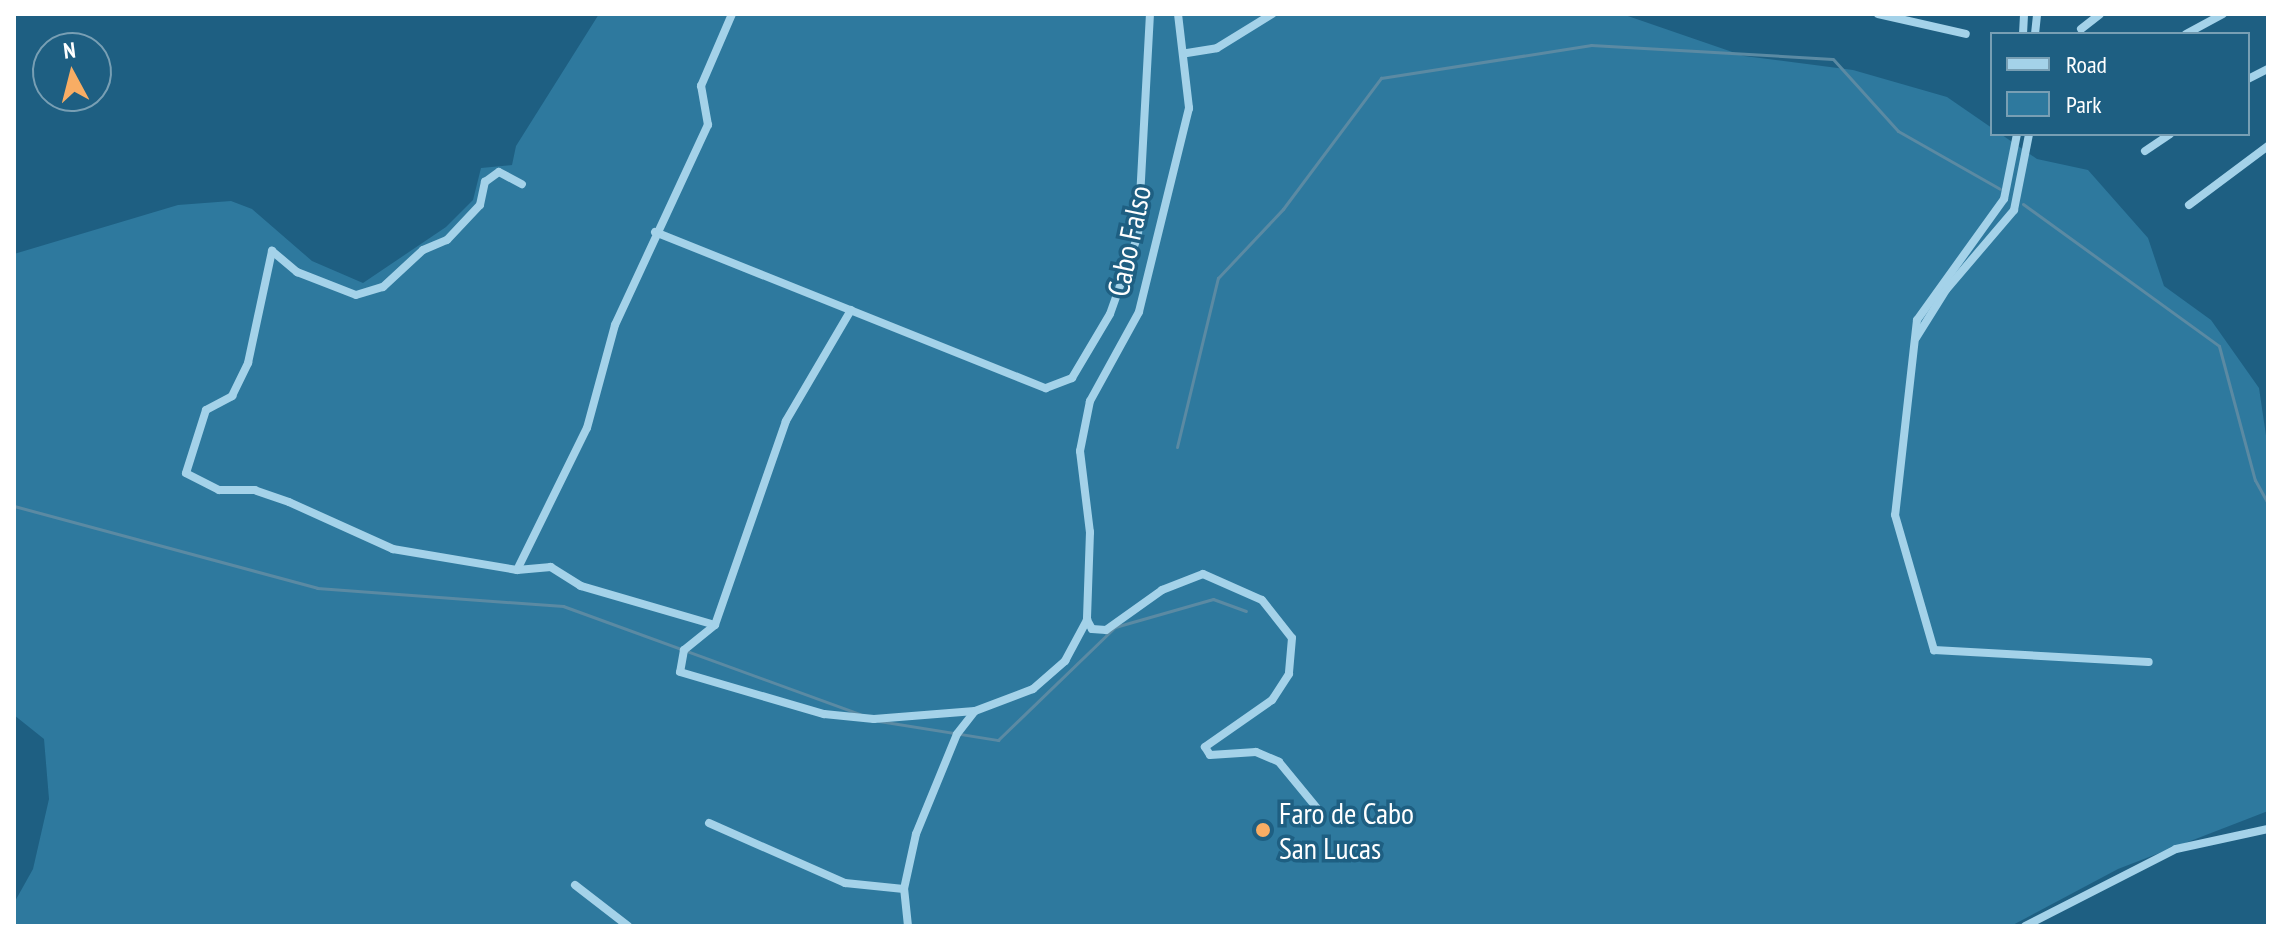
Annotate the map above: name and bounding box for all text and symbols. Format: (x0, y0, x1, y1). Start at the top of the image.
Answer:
north arrow (32, 32, 112, 112)
legend (1990, 32, 2250, 136)
text: N (62, 36, 77, 65)
text: Road (2066, 49, 2107, 80)
text: Park (2066, 89, 2102, 120)
street label: Cabo Falso (1100, 182, 1158, 300)
place label: Faro de Cabo San Lucas (1279, 795, 1414, 866)
marker: Faro de Cabo San Lucas (1254, 821, 1272, 839)

